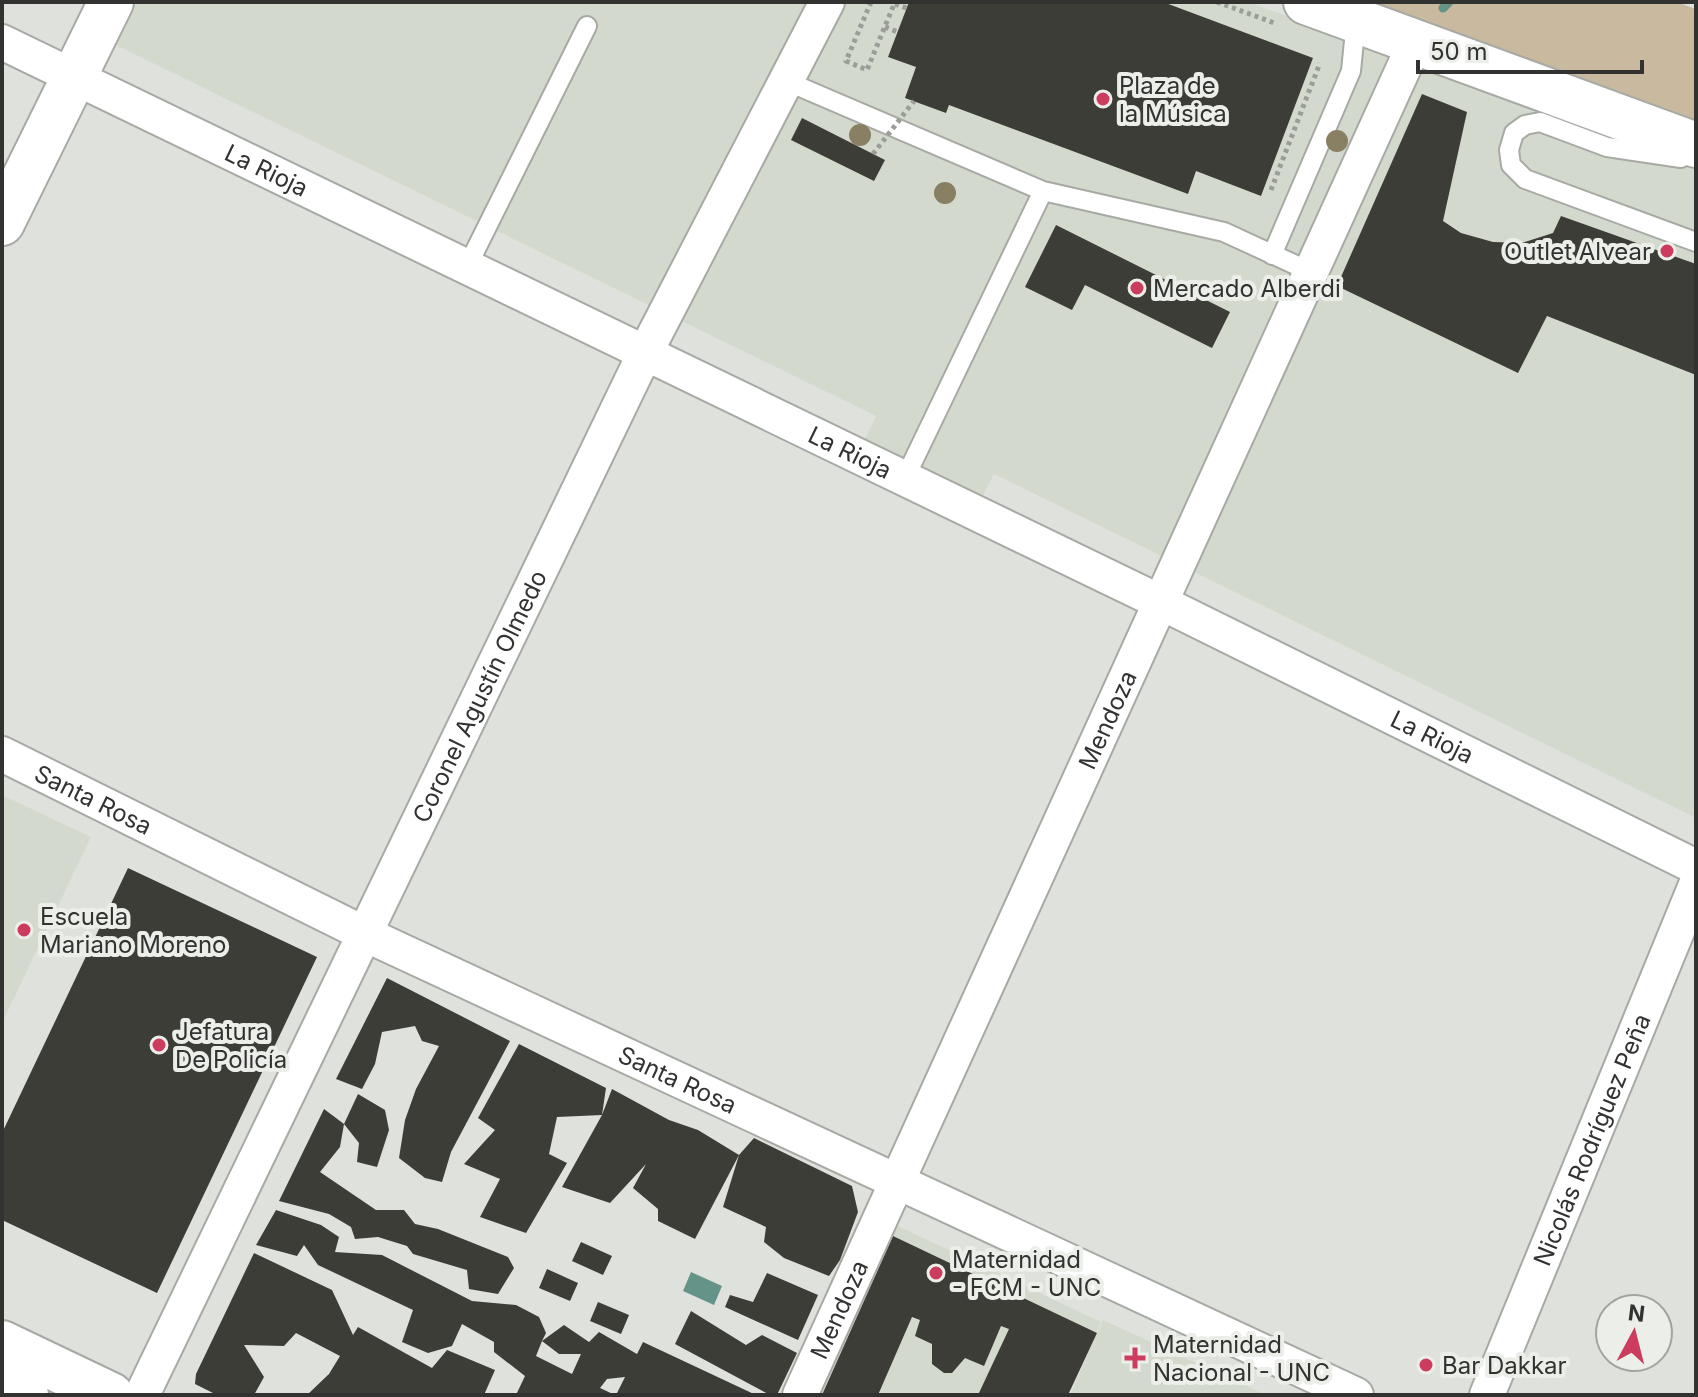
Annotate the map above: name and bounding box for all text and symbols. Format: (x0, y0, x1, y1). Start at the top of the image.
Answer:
scale bar (1418, 24, 1642, 74)
text: 50 m (1430, 37, 1488, 66)
place label: Plaza de la Música (1119, 71, 1227, 128)
marker: Plaza de la Música (1094, 90, 1112, 108)
street label: La Rioja (220, 138, 313, 202)
place label: Outlet Alvear (1504, 237, 1651, 266)
marker: Outlet Alvear (1658, 242, 1676, 260)
place label: Mercado Alberdi (1153, 274, 1341, 303)
marker: Mercado Alberdi (1128, 279, 1146, 297)
street label: La Rioja (804, 420, 896, 484)
street label: Coronel Agustín Olmedo (406, 565, 553, 827)
street label: Mendoza (1072, 666, 1142, 774)
street label: La Rioja (1386, 704, 1478, 769)
street label: Santa Rosa (30, 758, 157, 840)
place label: Escuela Mariano Moreno (40, 902, 226, 959)
marker: Escuela Mariano Moreno (15, 921, 33, 939)
street label: Nicolás Rodríguez Peña (1527, 1009, 1656, 1270)
place label: Jefatura De Policía (175, 1017, 287, 1074)
marker: Jefatura De Policía (150, 1036, 168, 1054)
street label: Santa Rosa (614, 1040, 741, 1119)
place label: Maternidad - FCM - UNC (952, 1245, 1101, 1302)
street label: Mendoza (804, 1255, 874, 1363)
marker: Maternidad - FCM - UNC (927, 1264, 945, 1282)
north arrow (1594, 1293, 1674, 1373)
text: N (1627, 1299, 1646, 1327)
place label: Maternidad Nacional - UNC (1153, 1330, 1330, 1387)
marker: Maternidad Nacional - UNC (1124, 1347, 1146, 1369)
place label: Bar Dakkar (1442, 1351, 1567, 1380)
marker: Bar Dakkar (1417, 1356, 1435, 1374)

